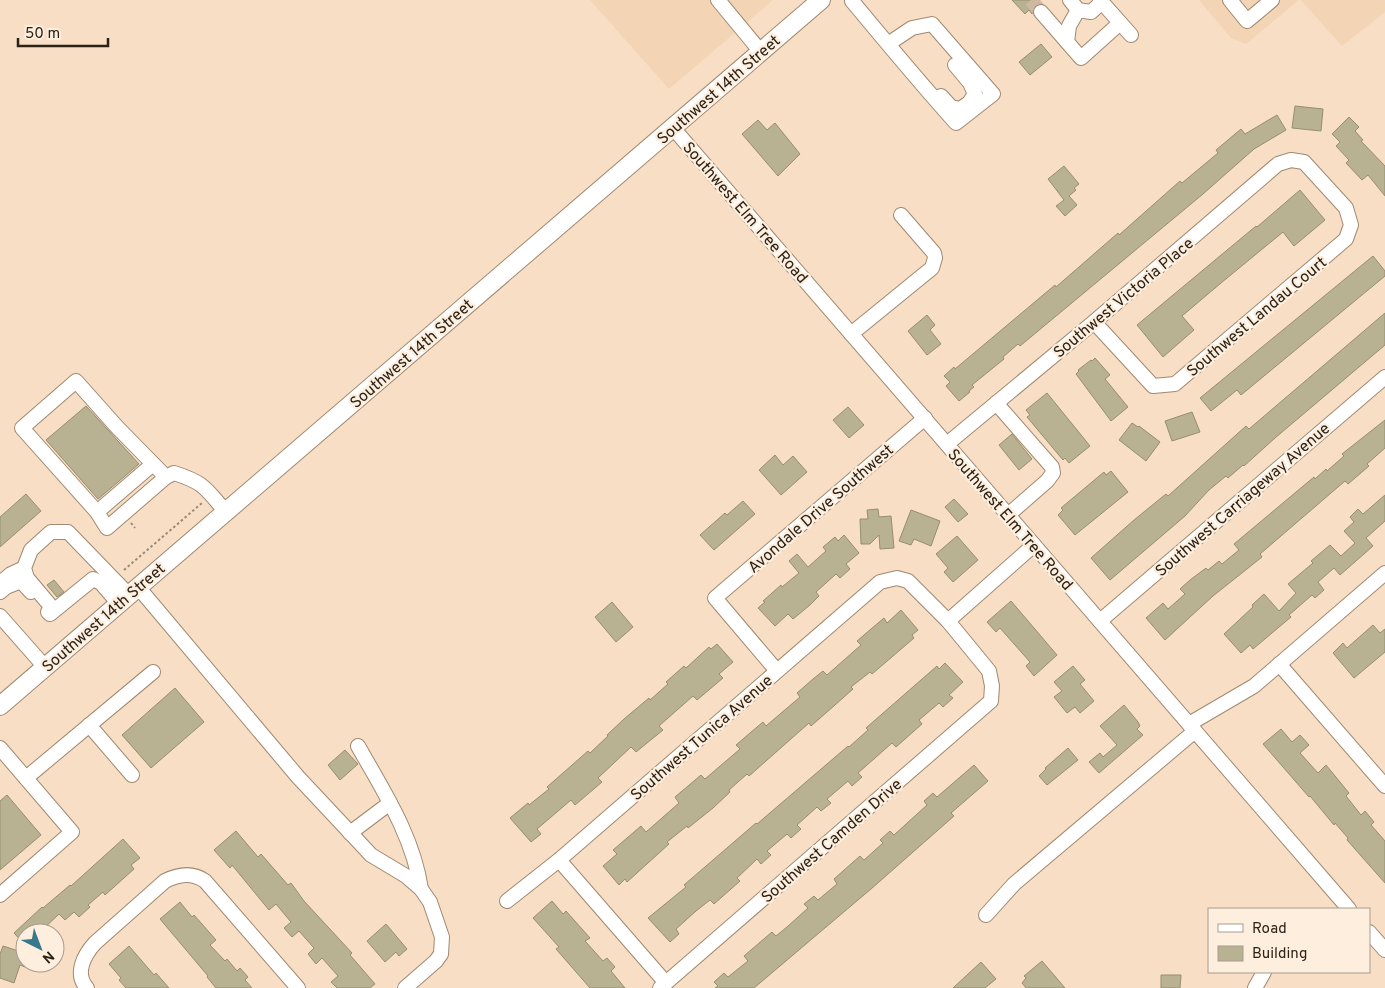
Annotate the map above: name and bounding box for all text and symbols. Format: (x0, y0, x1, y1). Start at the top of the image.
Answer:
scale bar (18, 15, 108, 47)
text: 50 m (25, 25, 60, 44)
street label: Southwest 14th Street (654, 32, 785, 150)
street label: Southwest Elm Tree Road (678, 138, 811, 288)
street label: Southwest Victoria Place (1050, 234, 1199, 363)
street label: Southwest Landau Court (1183, 253, 1331, 382)
street label: Southwest 14th Street (347, 296, 478, 414)
street label: Southwest Carriageway Avenue (1152, 419, 1335, 582)
street label: Avondale Drive Southwest (744, 441, 898, 578)
street label: Southwest Elm Tree Road (943, 445, 1076, 595)
street label: Southwest 14th Street (39, 560, 170, 678)
street label: Southwest Tunica Avenue (627, 671, 777, 806)
street label: Southwest Camden Drive (758, 775, 907, 908)
legend (1208, 908, 1370, 973)
text: Road (1252, 920, 1287, 939)
north arrow (15, 923, 65, 973)
text: Building (1252, 945, 1307, 964)
text: N (38, 947, 57, 966)

